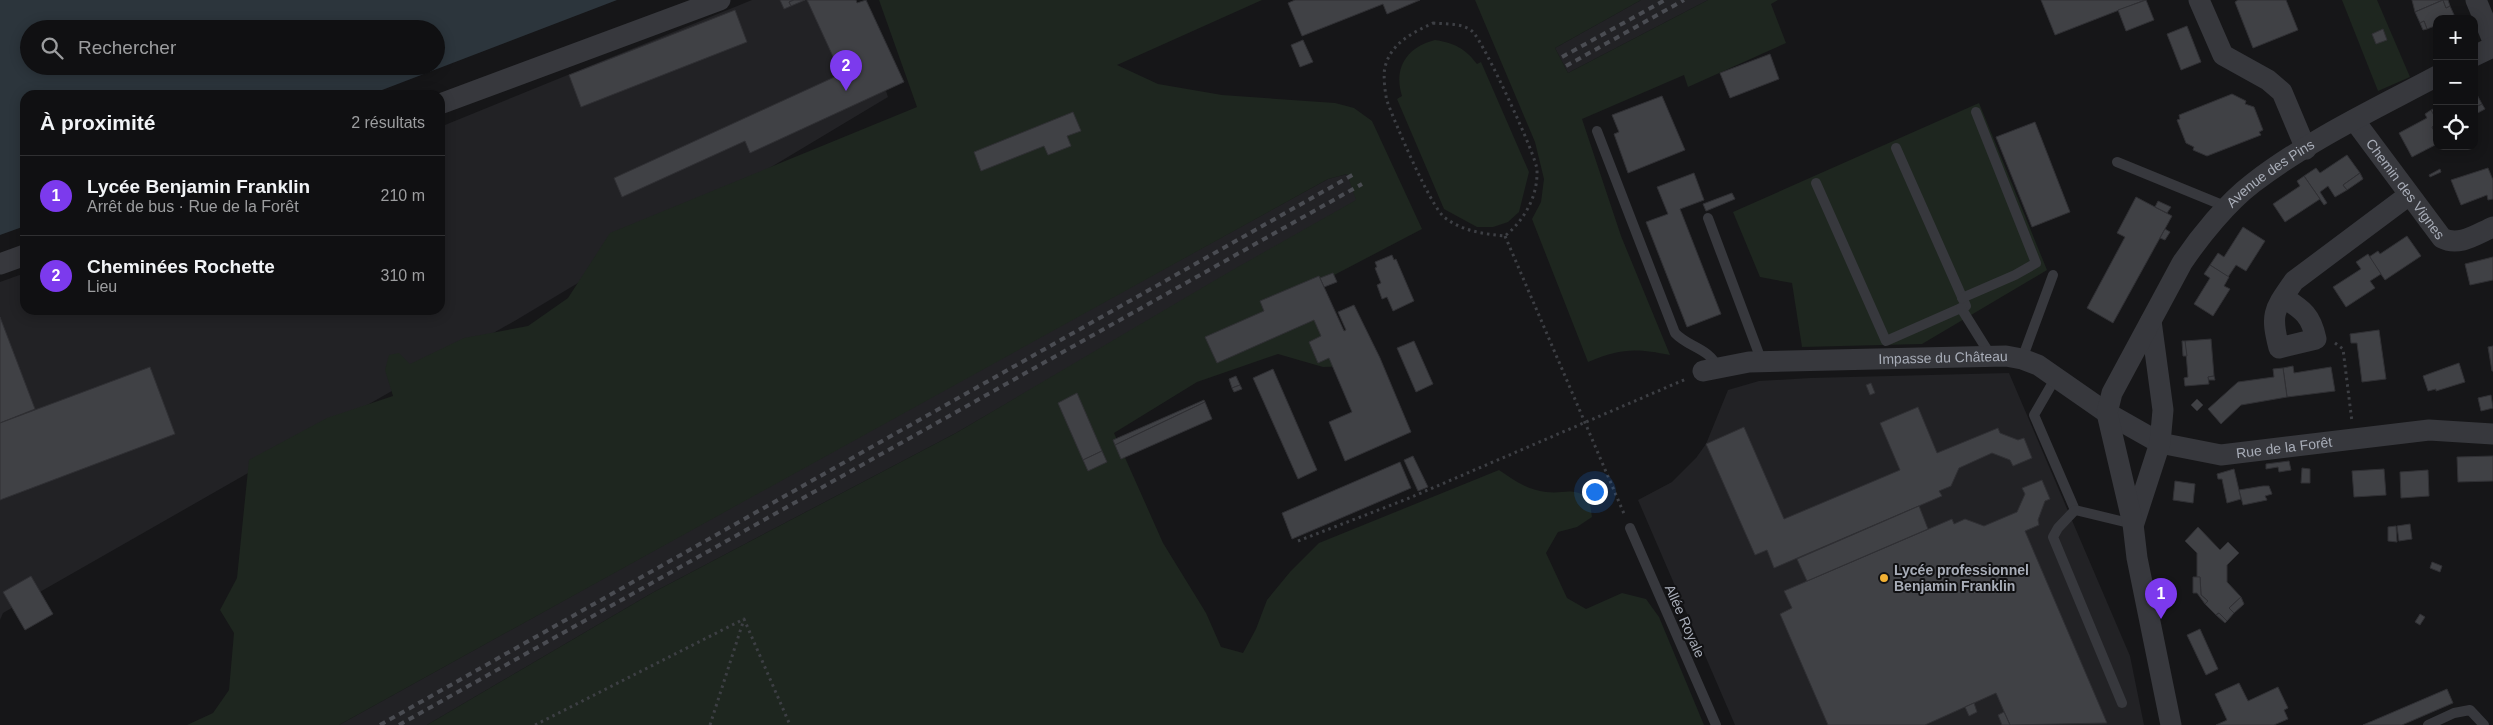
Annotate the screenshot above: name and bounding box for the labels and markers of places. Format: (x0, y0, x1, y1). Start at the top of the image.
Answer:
pin: 2 (830, 50, 862, 91)
place label: Lycée professionnel Benjamin Franklin (1894, 562, 2029, 594)
marker: Lycée professionnel Benjamin Franklin (1878, 572, 1890, 584)
pin: 1 (2145, 578, 2177, 619)

